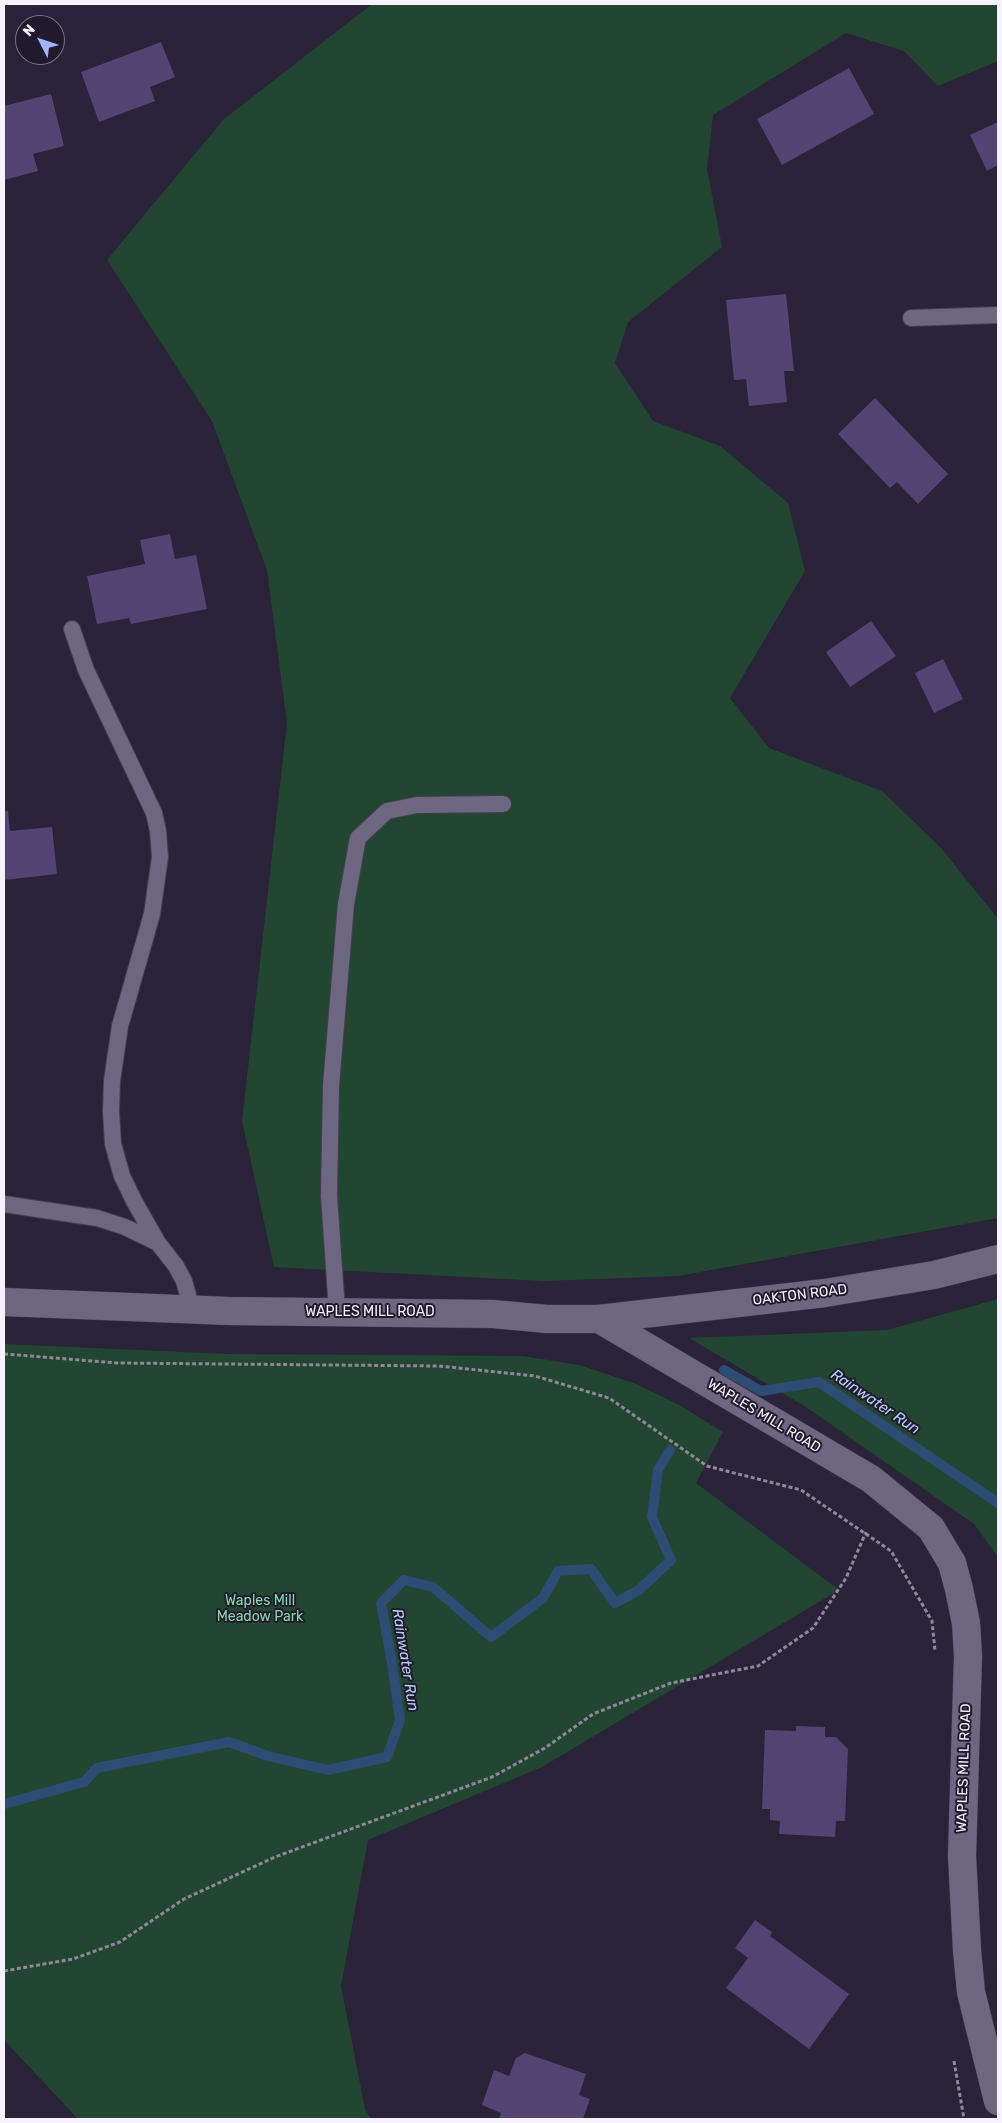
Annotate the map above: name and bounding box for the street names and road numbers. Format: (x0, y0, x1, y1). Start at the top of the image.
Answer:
street label: OAKTON ROAD (752, 1281, 848, 1309)
street label: WAPLES MILL ROAD (305, 1304, 435, 1320)
street label: WAPLES MILL ROAD (704, 1375, 824, 1457)
street label: WAPLES MILL ROAD (953, 1703, 975, 1833)

